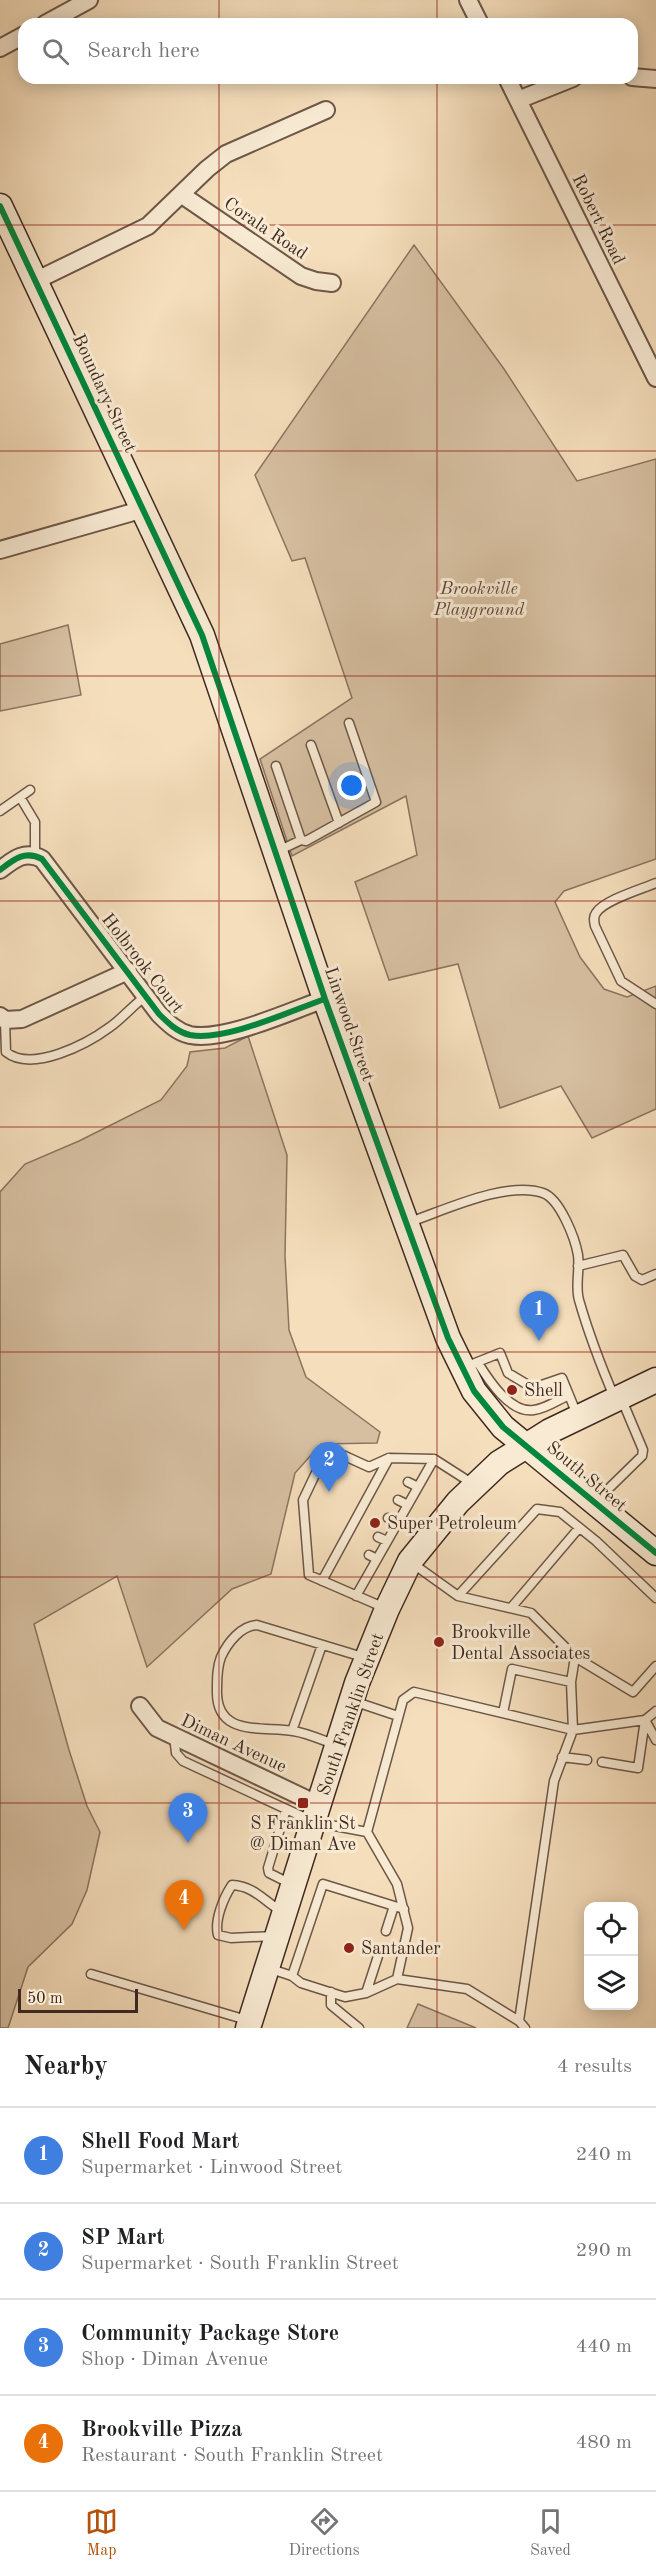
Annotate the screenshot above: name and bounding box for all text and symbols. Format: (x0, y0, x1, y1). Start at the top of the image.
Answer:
search box (18, 18, 638, 84)
icon: search (39, 35, 72, 68)
text: Search here (87, 40, 200, 62)
street label: Robert Road (569, 171, 628, 267)
street label: Corala Road (221, 194, 310, 263)
street label: Boundary Street (69, 331, 139, 456)
park label: Brookville Playground (433, 580, 525, 619)
your location (337, 771, 366, 800)
street label: Holbrook Court (98, 910, 187, 1017)
street label: Linwood Street (321, 965, 377, 1084)
pin: 1 (520, 1292, 558, 1341)
place label: Shell (524, 1382, 563, 1400)
marker: Shell (505, 1383, 519, 1397)
street label: South Street (543, 1438, 630, 1515)
pin: 2 (310, 1442, 348, 1492)
place label: Super Petroleum (387, 1515, 517, 1533)
marker: Super Petroleum (368, 1516, 382, 1530)
place label: Brookville Dental Associates (451, 1624, 591, 1663)
street label: South Franklin Street (315, 1631, 387, 1798)
marker: Brookville Dental Associates (432, 1635, 446, 1649)
street label: Diman Avenue (178, 1712, 289, 1776)
pin: 3 (168, 1794, 207, 1843)
marker: S Franklin St @ Diman Ave (296, 1796, 310, 1810)
place label: S Franklin St @ Diman Ave (250, 1815, 356, 1854)
pin: 4 (164, 1880, 204, 1930)
map controls (584, 1902, 638, 2010)
button: locate (584, 1902, 638, 1956)
place label: Santander (361, 1940, 441, 1958)
marker: Santander (342, 1941, 356, 1955)
button: layers (584, 1956, 638, 2010)
scale bar (18, 1986, 138, 2014)
text: 50 m (27, 1991, 63, 2007)
text: Nearby (24, 2054, 108, 2080)
text: 4 results (557, 2057, 632, 2077)
text: Shell Food Mart (81, 2131, 239, 2153)
text: 1 (38, 2145, 49, 2165)
text: 240 m (576, 2145, 632, 2165)
text: Supermarket · Linwood Street (81, 2158, 342, 2178)
text: SP Mart (81, 2227, 165, 2249)
text: 2 (38, 2241, 49, 2261)
text: 290 m (576, 2241, 632, 2261)
text: Supermarket · South Franklin Street (81, 2254, 399, 2274)
text: Community Package Store (81, 2323, 339, 2345)
text: 3 (38, 2337, 49, 2357)
text: 440 m (576, 2337, 632, 2357)
text: Shop · Diman Avenue (81, 2350, 268, 2370)
text: Brookville Pizza (81, 2419, 242, 2441)
text: 4 (38, 2433, 49, 2453)
text: 480 m (576, 2433, 632, 2453)
text: Restaurant · South Franklin Street (81, 2446, 383, 2466)
tab: Map (85, 2505, 118, 2561)
tab: Directions (289, 2505, 360, 2561)
tab: Saved (530, 2505, 571, 2561)

